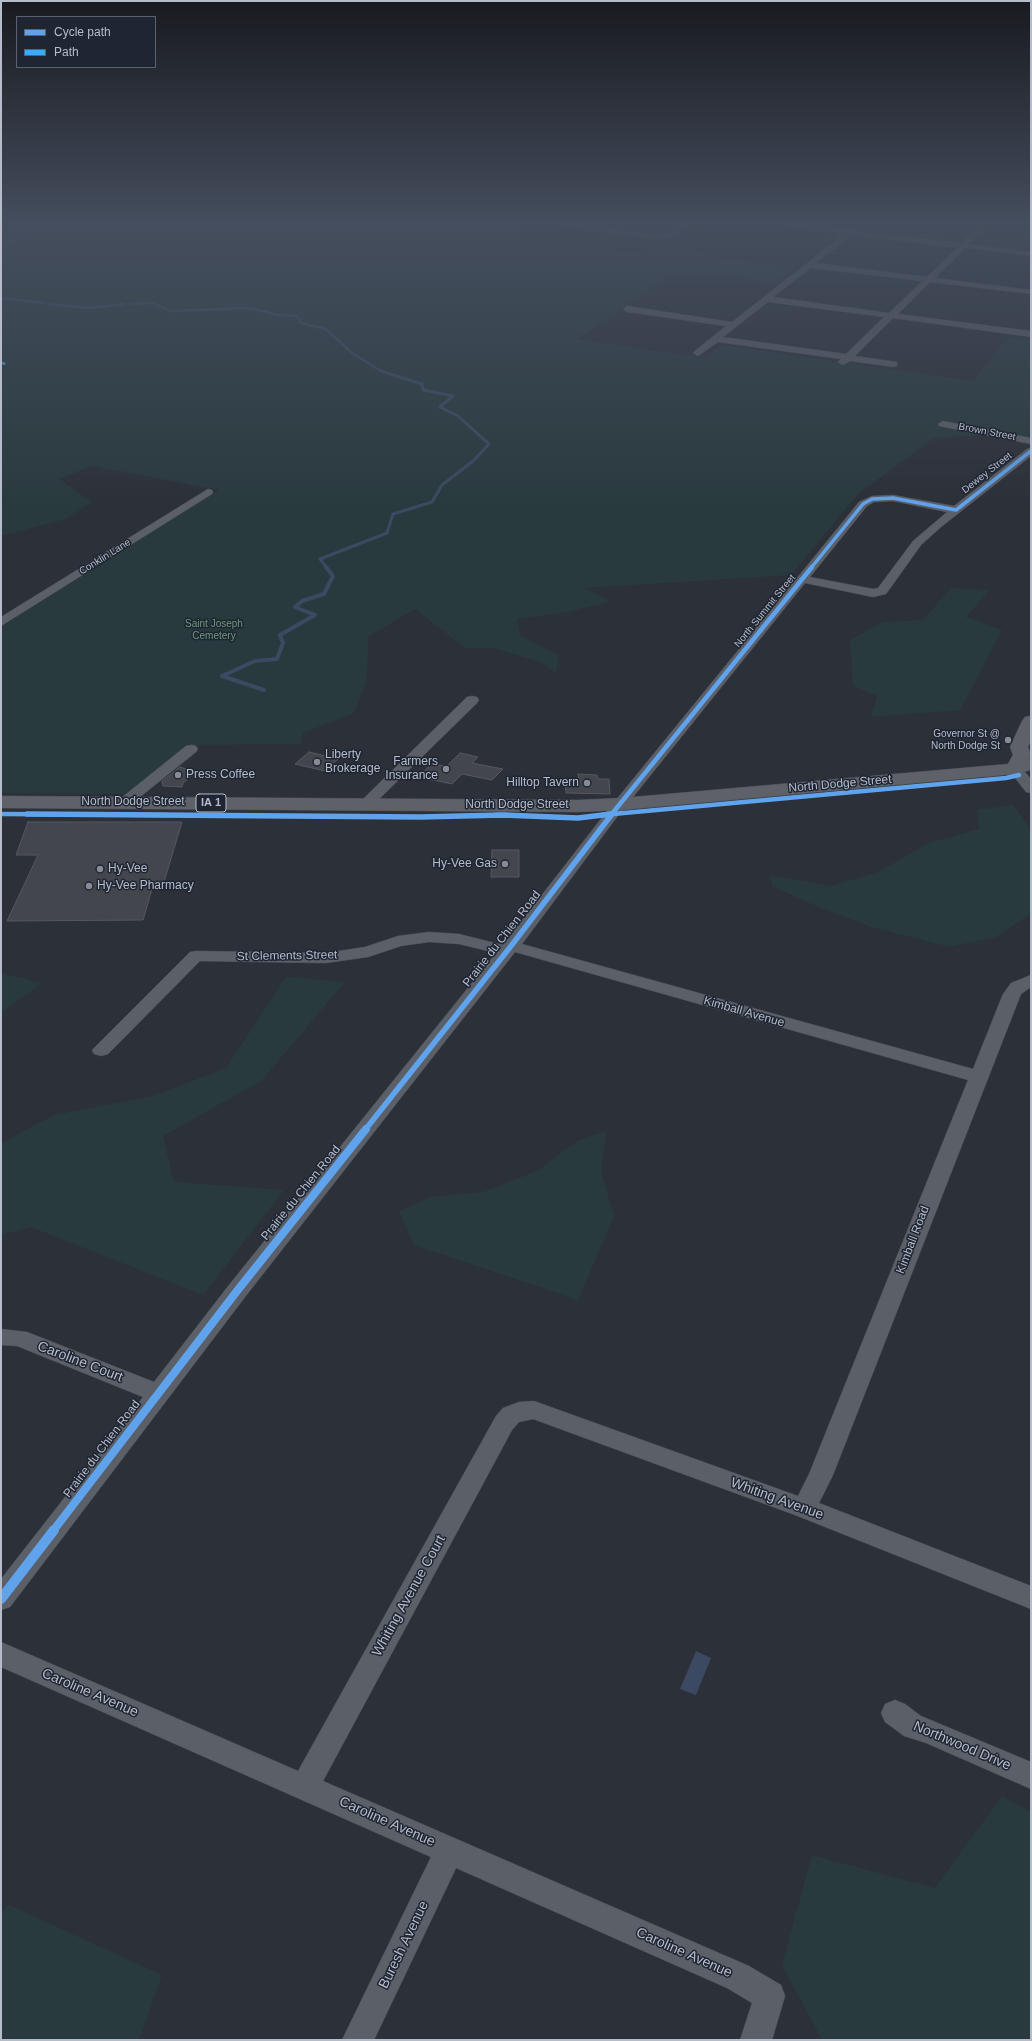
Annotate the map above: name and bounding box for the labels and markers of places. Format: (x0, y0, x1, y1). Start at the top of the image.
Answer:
place label: Governor St @ North Dodge St (931, 728, 1000, 752)
marker: Governor St @ North Dodge St (1003, 735, 1013, 745)
place label: Liberty Brokerage (325, 748, 380, 776)
place label: Farmers Insurance (385, 755, 438, 783)
marker: Liberty Brokerage (312, 757, 322, 767)
marker: Farmers Insurance (441, 764, 451, 774)
place label: Press Coffee (186, 768, 255, 782)
marker: Press Coffee (173, 770, 183, 780)
place label: Hilltop Tavern (506, 776, 579, 790)
marker: Hilltop Tavern (582, 778, 592, 788)
place label: Hy-Vee Gas (432, 857, 497, 871)
marker: Hy-Vee Gas (500, 859, 510, 869)
place label: Hy-Vee (108, 862, 147, 876)
marker: Hy-Vee (95, 864, 105, 874)
place label: Hy-Vee Pharmacy (97, 879, 194, 893)
marker: Hy-Vee Pharmacy (84, 881, 94, 891)

